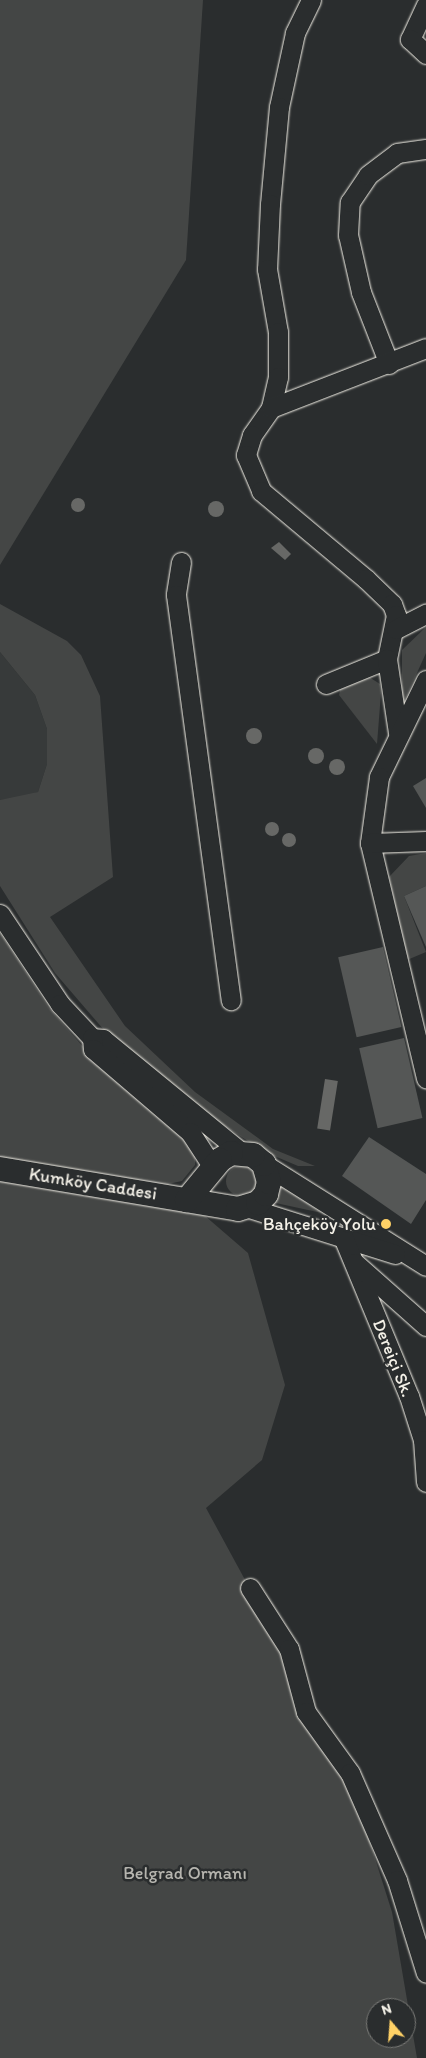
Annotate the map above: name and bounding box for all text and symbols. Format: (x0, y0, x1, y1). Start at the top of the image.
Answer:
street label: Kumköy Caddesi (28, 1163, 158, 1205)
place label: Bahçeköy Yolu (264, 1213, 376, 1235)
marker: Bahçeköy Yolu (380, 1218, 392, 1230)
street label: Dereiçi Sk. (368, 1316, 418, 1400)
park label: Belgrad Ormanı (123, 1862, 247, 1884)
north arrow (366, 1998, 416, 2048)
text: N (379, 2000, 394, 2019)

